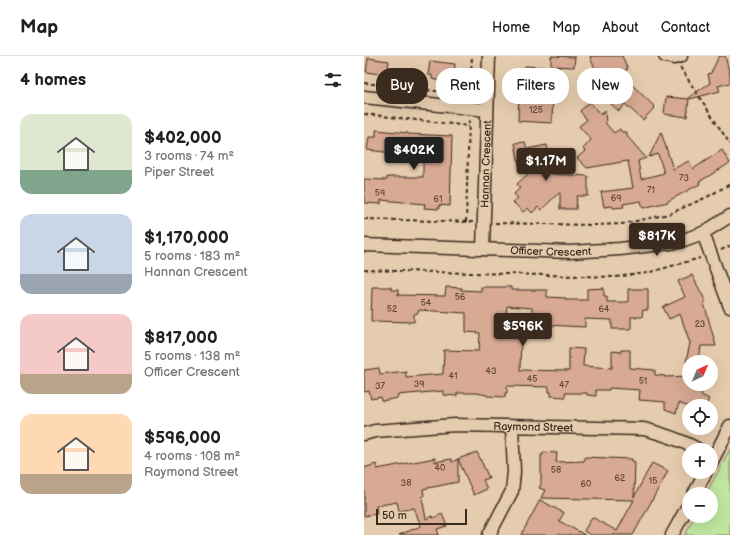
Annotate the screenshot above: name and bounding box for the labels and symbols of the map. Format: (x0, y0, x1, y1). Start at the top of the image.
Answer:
house number: 125 (529, 105, 543, 116)
street label: Hannan Crescent (478, 119, 494, 208)
pin: $402K (386, 137, 442, 171)
pin: $1.17M (513, 148, 579, 182)
house number: 73 (679, 173, 689, 184)
house number: 71 (647, 185, 655, 196)
house number: 59 (375, 188, 385, 199)
house number: 69 (611, 193, 621, 204)
house number: 61 (434, 194, 442, 205)
pin: $817K (629, 223, 685, 257)
street label: Officer Crescent (510, 244, 592, 259)
house number: 56 (455, 292, 466, 303)
house number: 54 (421, 298, 432, 309)
house number: 52 (387, 304, 398, 315)
house number: 64 (599, 304, 610, 315)
pin: $596K (495, 313, 551, 347)
house number: 23 (695, 319, 706, 330)
north arrow (682, 355, 718, 391)
house number: 43 (485, 366, 497, 377)
house number: 41 (449, 371, 457, 382)
house number: 45 (527, 374, 537, 385)
house number: 51 (639, 376, 647, 387)
house number: 39 (414, 379, 424, 390)
house number: 47 (559, 380, 570, 391)
house number: 37 (375, 381, 386, 392)
street label: Raymond Street (493, 420, 574, 435)
house number: 40 (435, 463, 445, 474)
house number: 58 (551, 465, 561, 476)
house number: 62 (615, 473, 626, 484)
house number: 15 (649, 476, 657, 487)
house number: 38 (401, 478, 411, 489)
house number: 60 (581, 479, 591, 490)
scale bar (376, 507, 467, 526)

